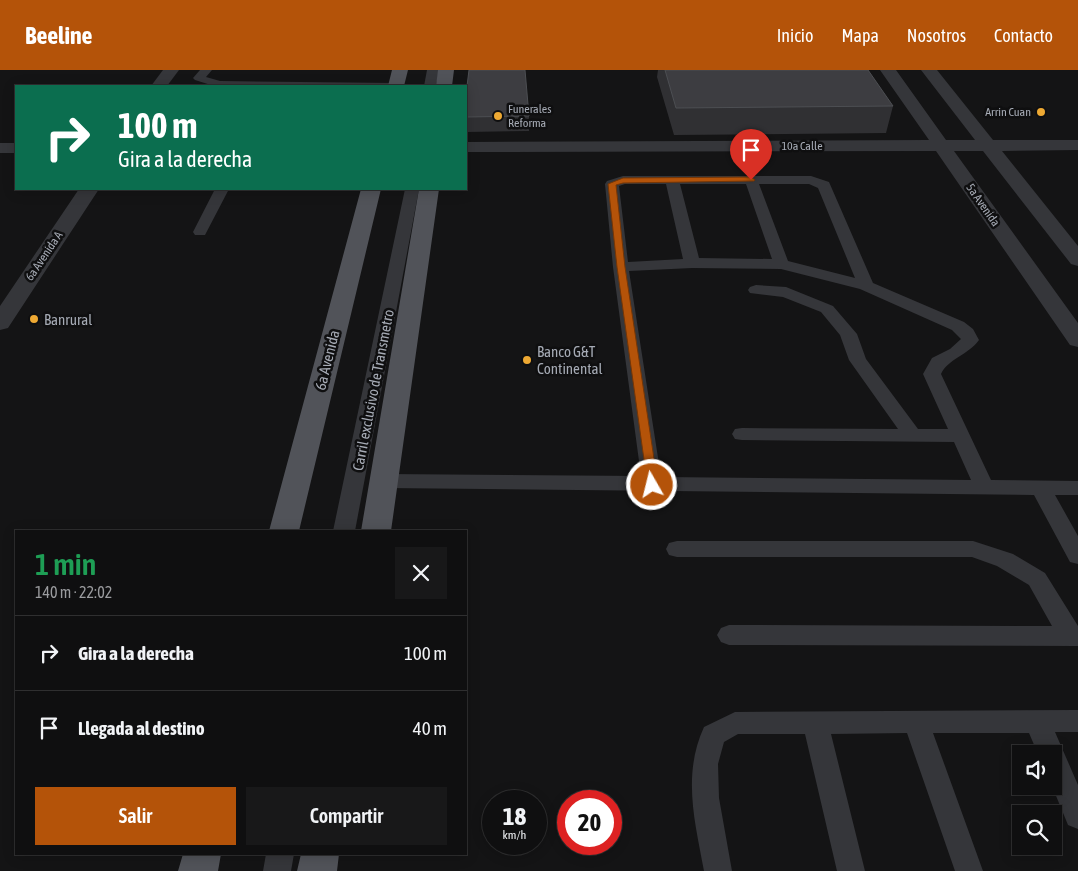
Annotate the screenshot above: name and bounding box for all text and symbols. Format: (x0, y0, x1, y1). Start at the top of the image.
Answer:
text: Beeline (25, 22, 92, 49)
text: Inicio (777, 25, 813, 46)
text: Mapa (841, 25, 879, 46)
text: Nosotros (907, 25, 966, 46)
text: Contacto (994, 25, 1053, 46)
place label: Funerales Reforma (508, 102, 551, 130)
icon: right (35, 105, 100, 170)
text: 100 m (118, 105, 197, 145)
place label: Arrin Cuan (985, 105, 1031, 119)
marker: Arrin Cuan (1035, 106, 1047, 118)
marker: Funerales Reforma (492, 110, 504, 122)
pin (730, 129, 772, 180)
icon: arrive (737, 136, 765, 164)
street label: 10a Calle (781, 139, 823, 153)
text: Gira a la derecha (118, 146, 252, 172)
street label: 5a Avenida (963, 181, 1003, 229)
street label: 6a Avenida A (22, 229, 66, 283)
street label: Carril exclusivo de Transmetro (349, 308, 397, 472)
place label: Banrural (44, 311, 92, 328)
marker: Banrural (28, 313, 40, 325)
street label: 6a Avenida (311, 328, 343, 392)
place label: Banco G&T Continental (537, 343, 603, 377)
marker: Banco G&T Continental (521, 354, 533, 366)
position arrow (625, 458, 677, 510)
text: 1 min (35, 547, 96, 581)
button: close (395, 547, 447, 599)
text: 140 m · 22:02 (35, 583, 112, 601)
icon: right (35, 639, 63, 667)
text: Gira a la derecha (78, 642, 194, 664)
text: 100 m (404, 642, 447, 664)
icon: arrive (35, 714, 63, 742)
text: Llegada al destino (78, 717, 205, 739)
text: 40 m (413, 717, 447, 739)
map controls (1012, 745, 1062, 855)
button: sound (1012, 745, 1062, 795)
button: Salir (35, 787, 236, 845)
button: Compartir (246, 787, 447, 845)
speed limit sign: 20 (557, 790, 622, 855)
text: 18 (503, 802, 526, 830)
button: search (1012, 805, 1062, 855)
text: km/h (503, 828, 526, 842)

